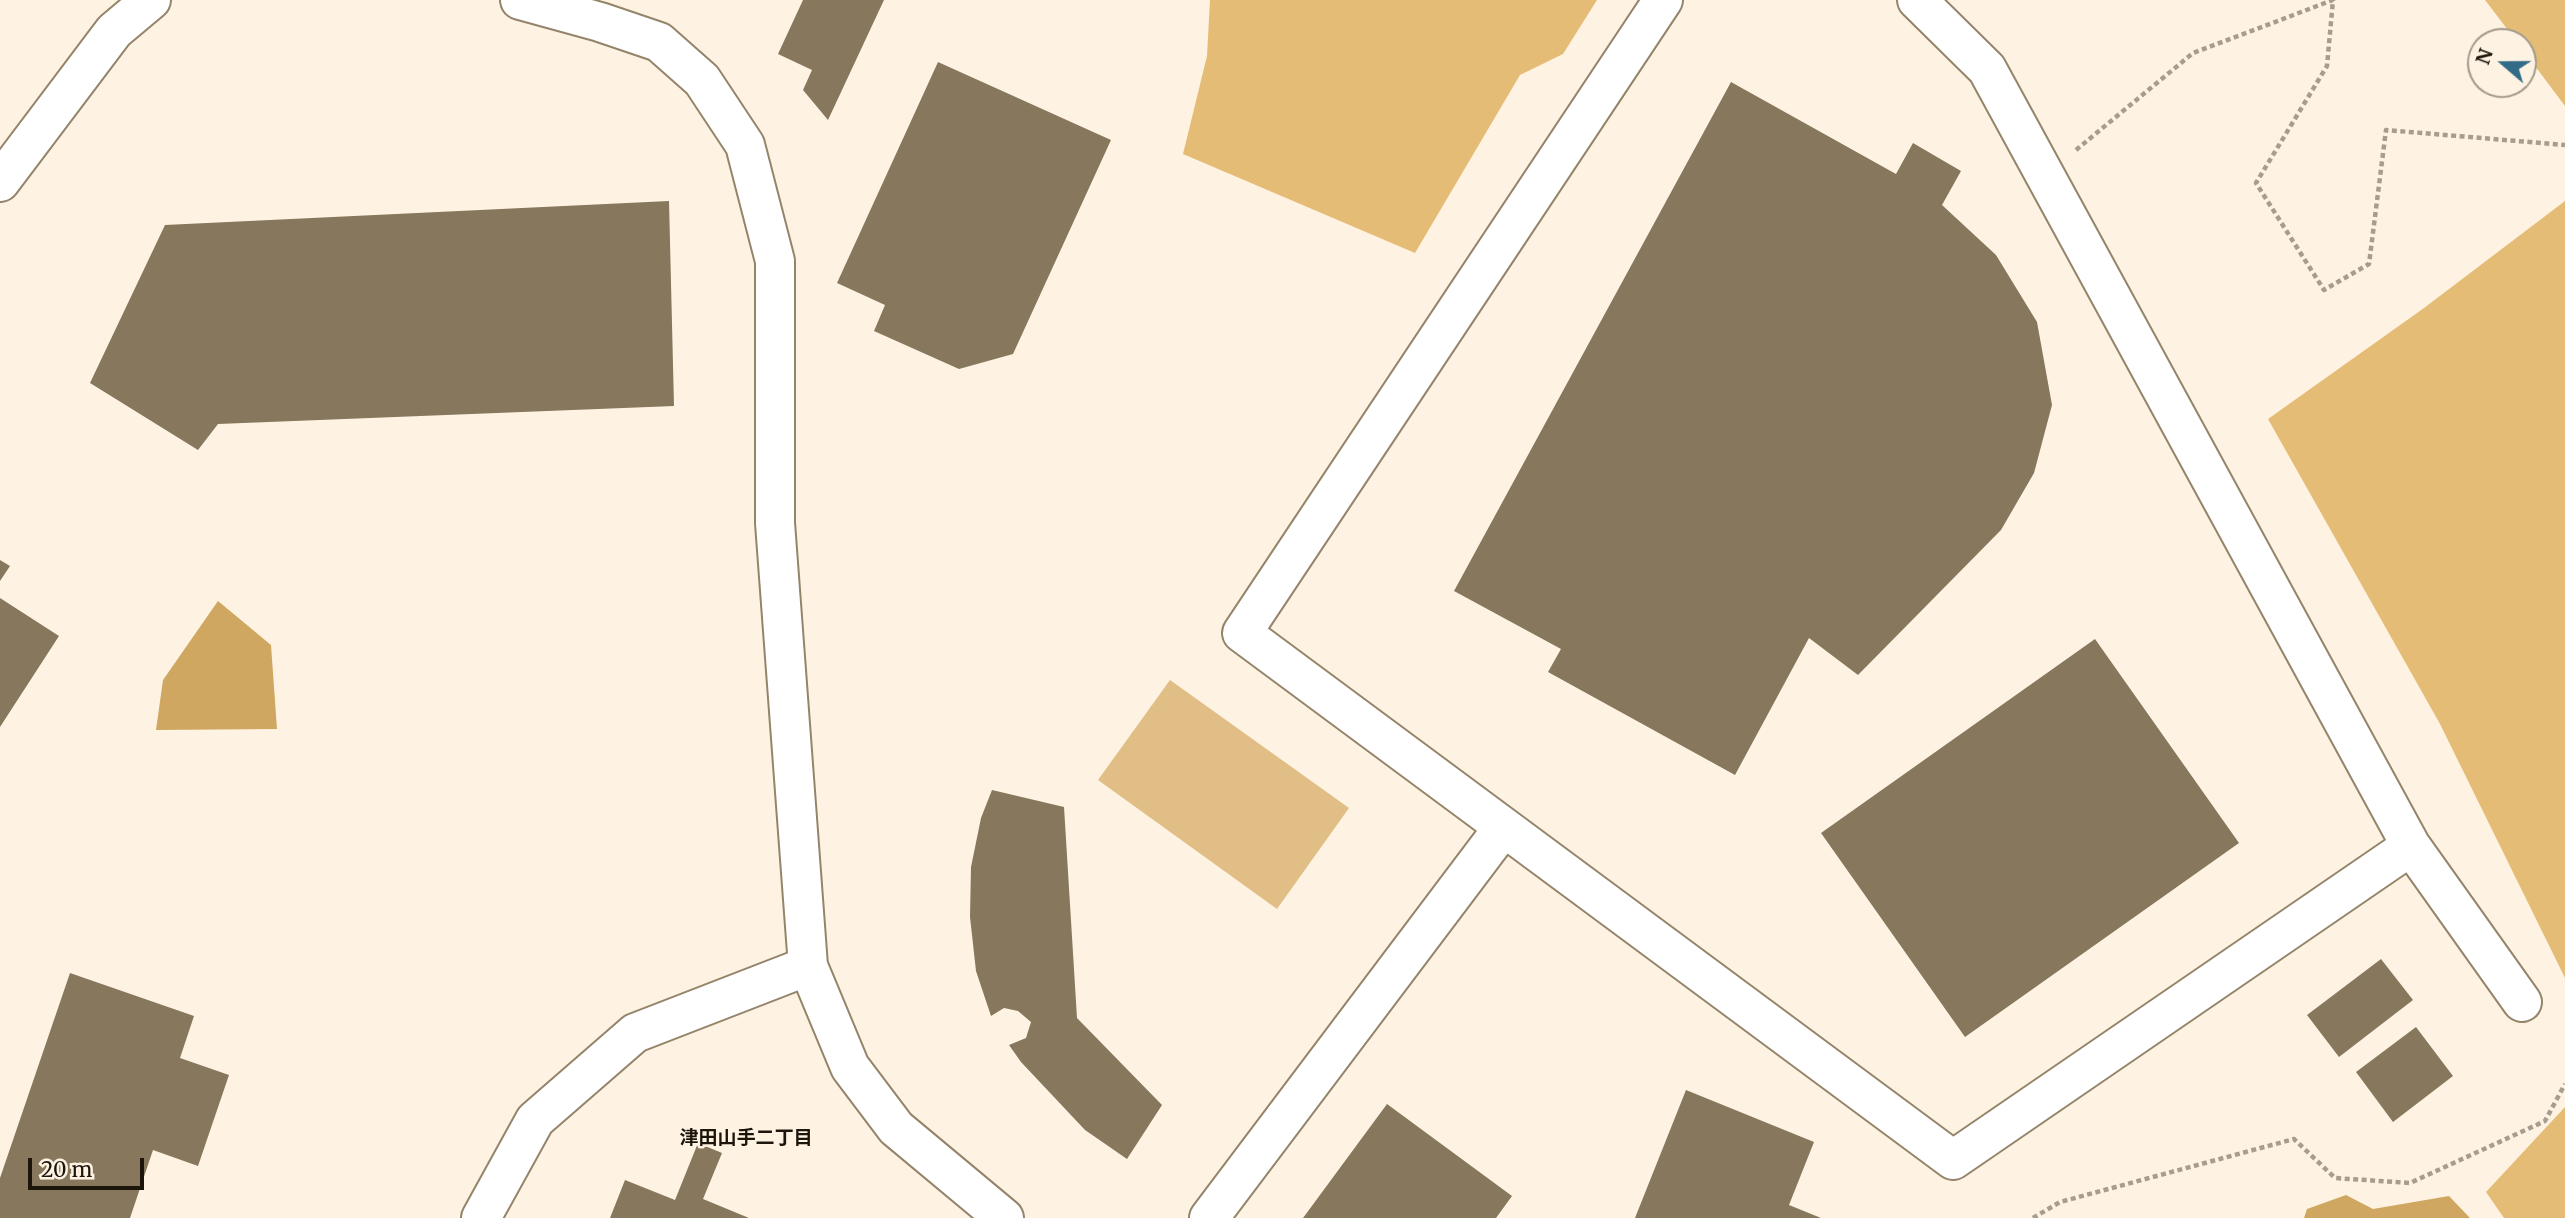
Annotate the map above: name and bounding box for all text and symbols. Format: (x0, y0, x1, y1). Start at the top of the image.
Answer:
north arrow (2467, 28, 2537, 98)
text: N (2470, 45, 2498, 68)
district label: 津田山手二丁目 (680, 1128, 812, 1150)
scale bar (32, 1144, 147, 1188)
text: 20 m (41, 1156, 92, 1183)

